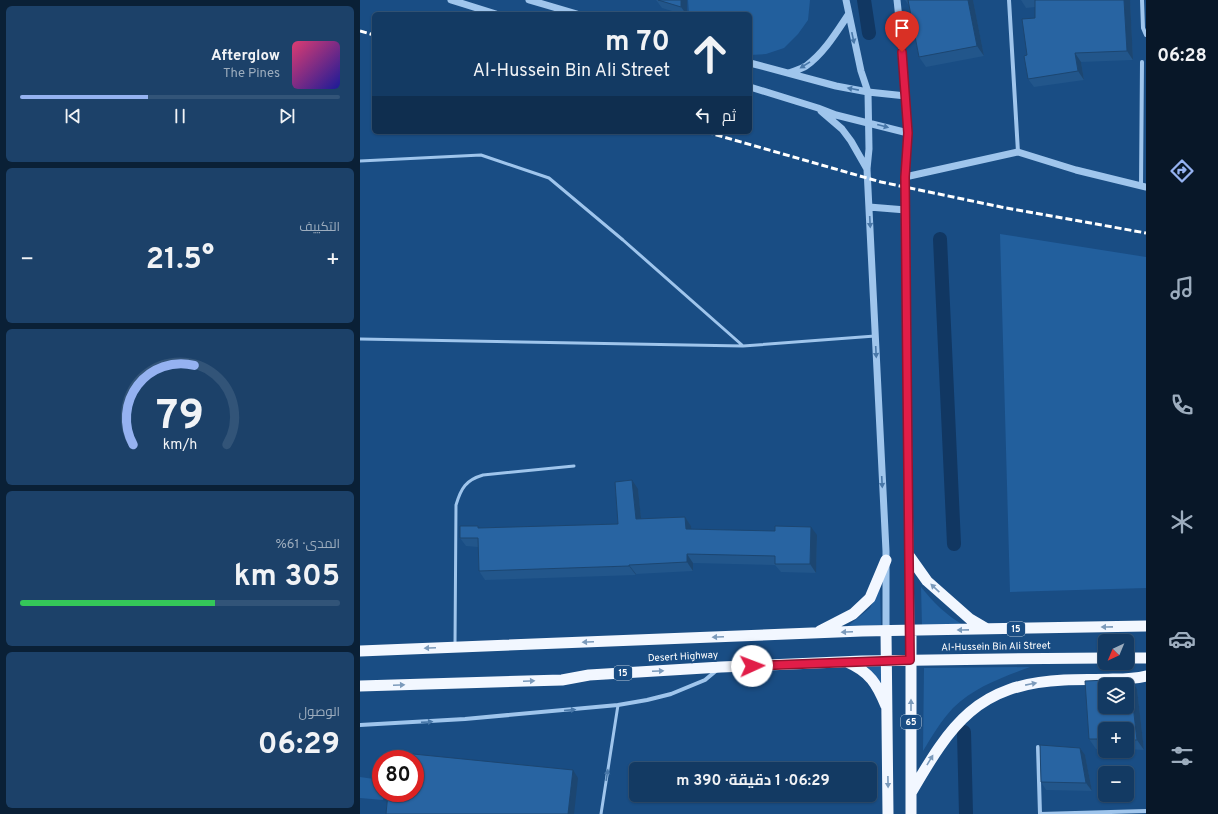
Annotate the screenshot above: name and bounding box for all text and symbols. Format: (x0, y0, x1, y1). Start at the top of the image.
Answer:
pin (885, 11, 919, 52)
icon: arrive (891, 17, 913, 39)
text: 70 m (605, 25, 670, 61)
icon: ahead (684, 28, 736, 80)
one-way arrow (851, 32, 857, 44)
text: 06:28 (1157, 45, 1207, 68)
text: Afterglow (211, 47, 280, 66)
text: Al-Hussein Bin Ali Street (473, 60, 670, 83)
one-way arrow (800, 61, 810, 69)
text: The Pines (223, 66, 280, 82)
one-way arrow (847, 86, 859, 92)
icon: left (692, 104, 714, 126)
icon: previous (62, 105, 84, 127)
icon: pause (169, 105, 191, 127)
icon: next (276, 105, 298, 127)
text: ثم (722, 108, 736, 127)
one-way arrow (876, 124, 889, 130)
icon: directions (1168, 157, 1196, 185)
one-way arrow (867, 216, 873, 229)
text: التكييف (299, 220, 340, 236)
text: 21.5° (146, 242, 214, 279)
text: − (20, 247, 34, 274)
text: + (326, 247, 340, 274)
icon: music (1168, 274, 1196, 302)
one-way arrow (873, 346, 879, 359)
text: 79 (156, 391, 204, 444)
icon: phone (1168, 391, 1196, 419)
text: km/h (163, 436, 197, 454)
one-way arrow (879, 476, 886, 488)
icon: climate (1168, 508, 1196, 536)
text: المدى · 61% (276, 537, 340, 553)
text: 305 km (234, 559, 340, 596)
one-way arrow (930, 584, 940, 593)
road number: 15 (1007, 622, 1025, 636)
one-way arrow (1100, 624, 1113, 630)
icon: car (1168, 625, 1196, 653)
one-way arrow (957, 626, 969, 633)
one-way arrow (840, 629, 853, 635)
one-way arrow (711, 634, 724, 640)
north arrow (1098, 634, 1134, 670)
map controls (1098, 634, 1134, 802)
one-way arrow (581, 639, 594, 645)
street label: Al-Hussein Bin Ali Street (941, 640, 1051, 654)
one-way arrow (423, 645, 436, 651)
position arrow (731, 645, 773, 687)
street label: Desert Highway (647, 649, 719, 665)
road number: 15 (614, 666, 632, 680)
one-way arrow (652, 667, 664, 674)
one-way arrow (523, 678, 536, 684)
button: layers (1098, 678, 1134, 714)
one-way arrow (1024, 681, 1037, 687)
one-way arrow (393, 682, 406, 688)
one-way arrow (908, 698, 914, 711)
text: الوصول (299, 705, 340, 721)
one-way arrow (564, 707, 576, 713)
road number: 65 (901, 715, 921, 729)
one-way arrow (421, 718, 433, 725)
button: + (1098, 722, 1134, 758)
text: 06:29 (258, 727, 340, 764)
icon: filters (1168, 742, 1196, 770)
speed limit sign: 80 (372, 750, 424, 802)
one-way arrow (927, 754, 934, 766)
button: − (1098, 766, 1134, 802)
one-way arrow (604, 769, 610, 782)
text: 06:29 · 1 دقيقة · 390 m (676, 772, 830, 791)
one-way arrow (884, 776, 891, 788)

